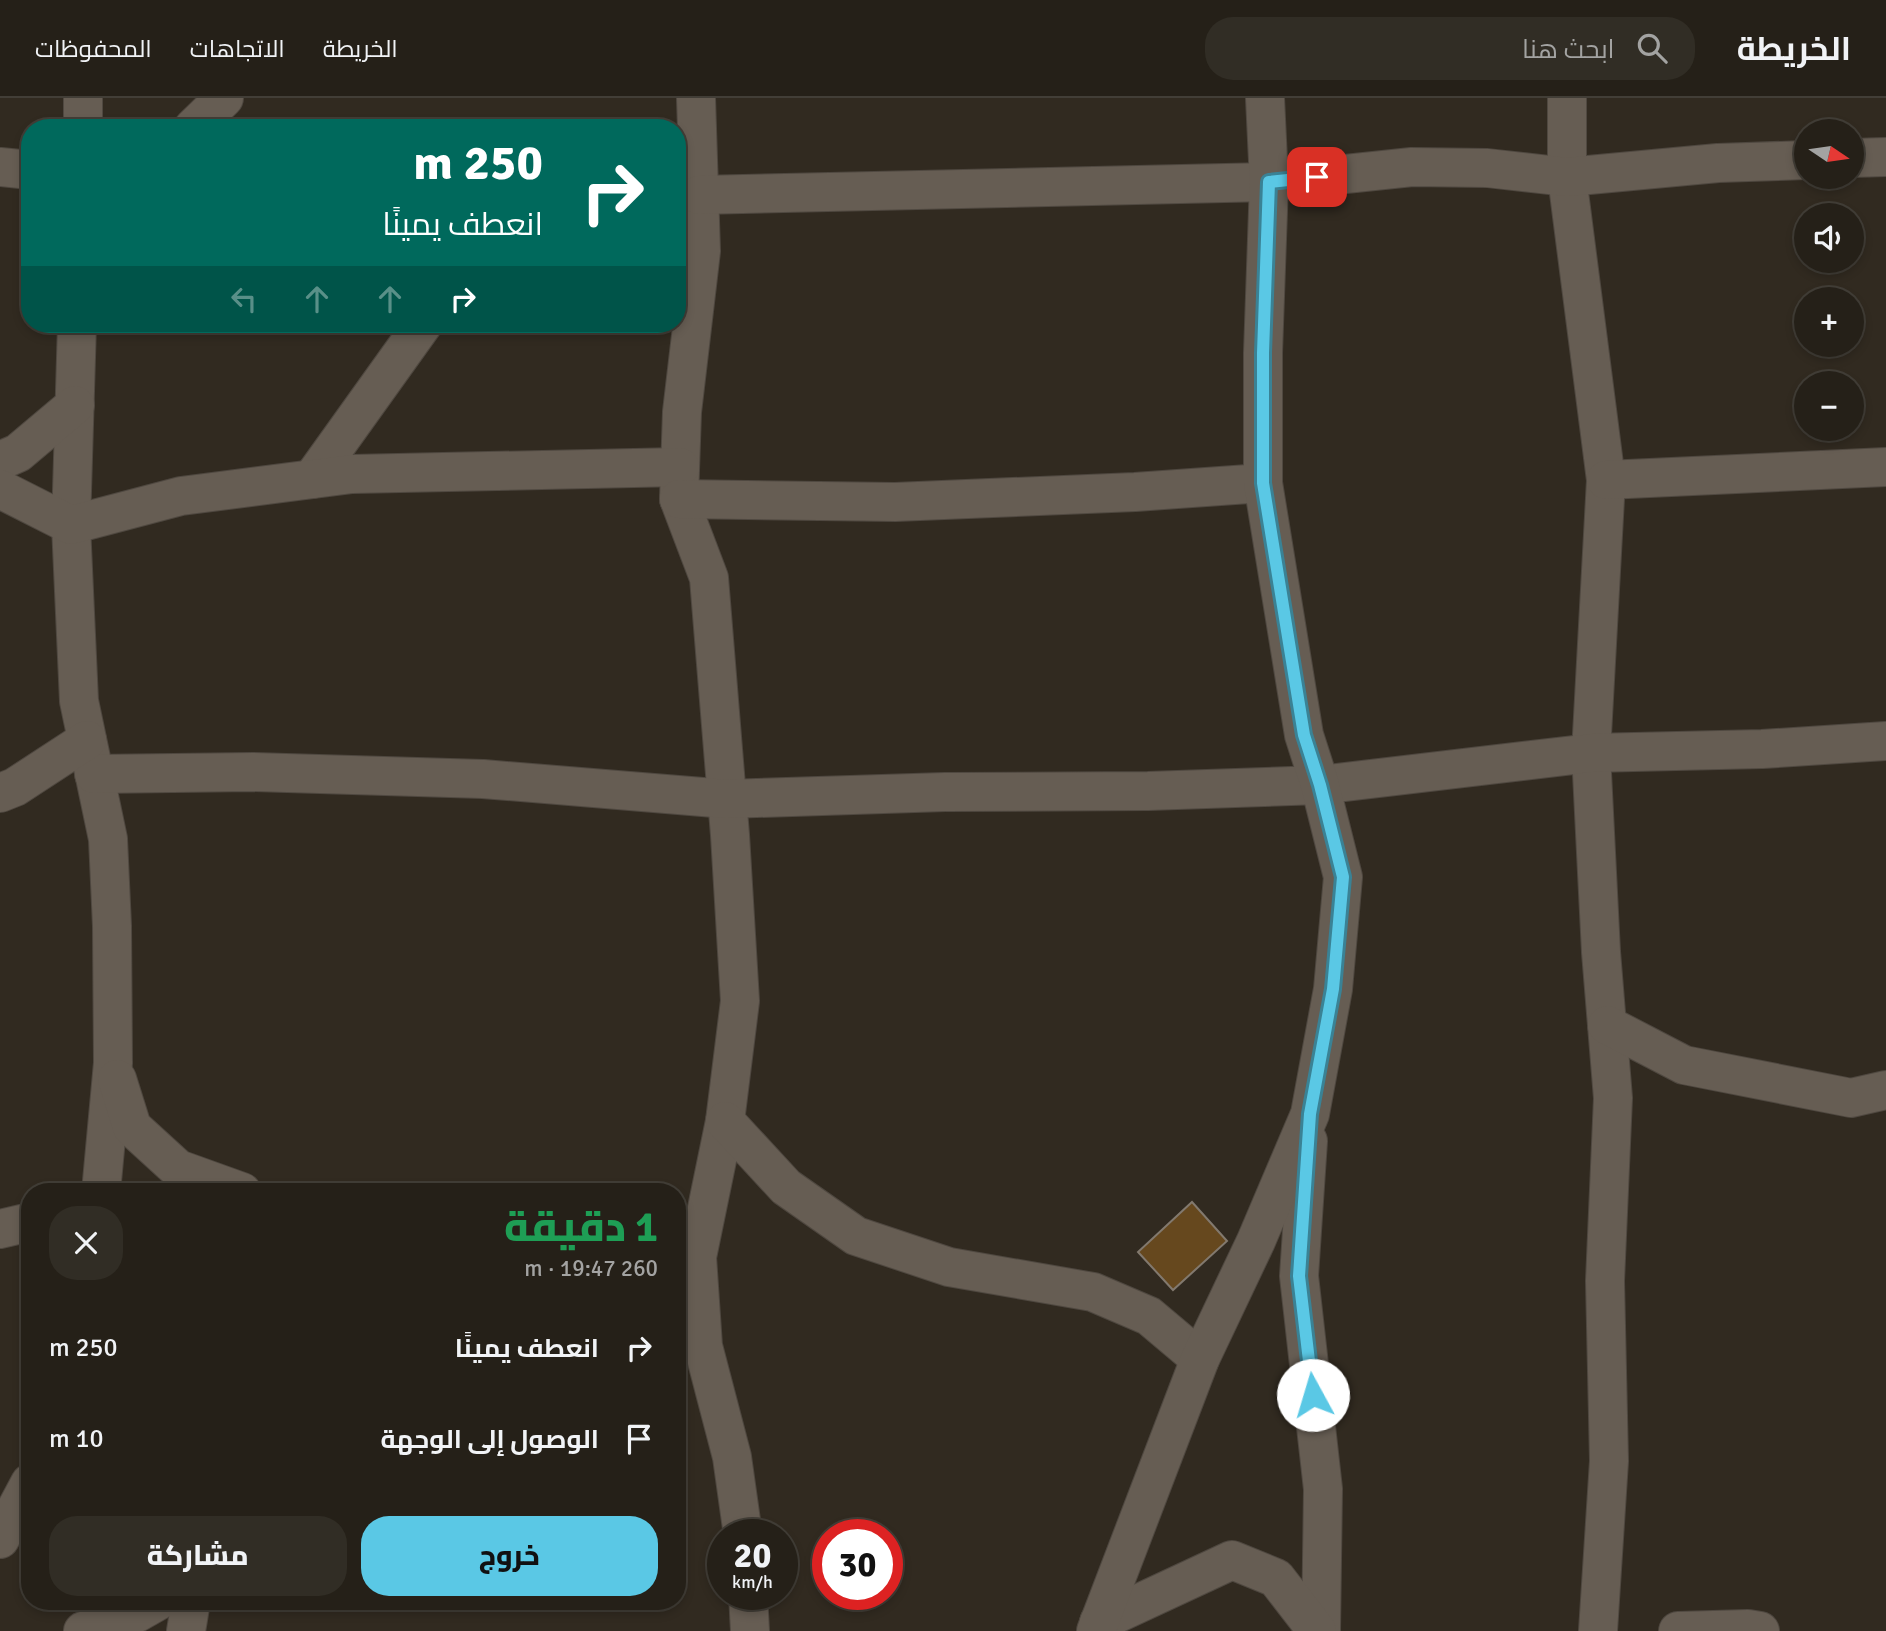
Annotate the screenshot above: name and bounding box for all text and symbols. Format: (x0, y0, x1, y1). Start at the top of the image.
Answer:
search box (1205, 17, 1695, 80)
icon: search (1633, 29, 1671, 67)
text: الخريطة (1737, 29, 1851, 70)
text: المحفوظات (35, 34, 152, 64)
text: الاتجاهات (190, 34, 285, 64)
text: الخريطة (323, 34, 398, 64)
text: ابحث هنا (1522, 34, 1615, 66)
north arrow (1794, 119, 1864, 189)
map controls (1794, 119, 1864, 441)
text: 250 m (413, 133, 543, 193)
icon: right (567, 147, 658, 238)
pin (1287, 147, 1347, 207)
icon: arrive (1298, 158, 1336, 196)
button: sound (1794, 203, 1864, 273)
text: انعطف يمينًا (382, 205, 543, 244)
icon: left (225, 280, 263, 318)
icon: ahead (298, 280, 336, 318)
icon: ahead (371, 280, 409, 318)
icon: right (444, 280, 482, 318)
button: + (1794, 287, 1864, 357)
button: − (1794, 371, 1864, 441)
text: 1 دقيقة (504, 1202, 658, 1253)
button: close (49, 1206, 123, 1280)
text: 260 m · 19:47 (524, 1254, 658, 1283)
icon: right (620, 1329, 658, 1367)
text: 250 m (49, 1332, 118, 1364)
text: انعطف يمينًا (455, 1333, 599, 1365)
position arrow (1276, 1358, 1350, 1432)
icon: arrive (620, 1420, 658, 1458)
text: 10 m (49, 1423, 104, 1455)
text: الوصول إلى الوجهة (380, 1424, 599, 1456)
button: مشاركة (49, 1516, 347, 1596)
button: خروج (361, 1516, 658, 1596)
speed limit sign: 30 (812, 1519, 903, 1610)
text: 20 (734, 1534, 771, 1577)
text: km/h (732, 1571, 773, 1593)

